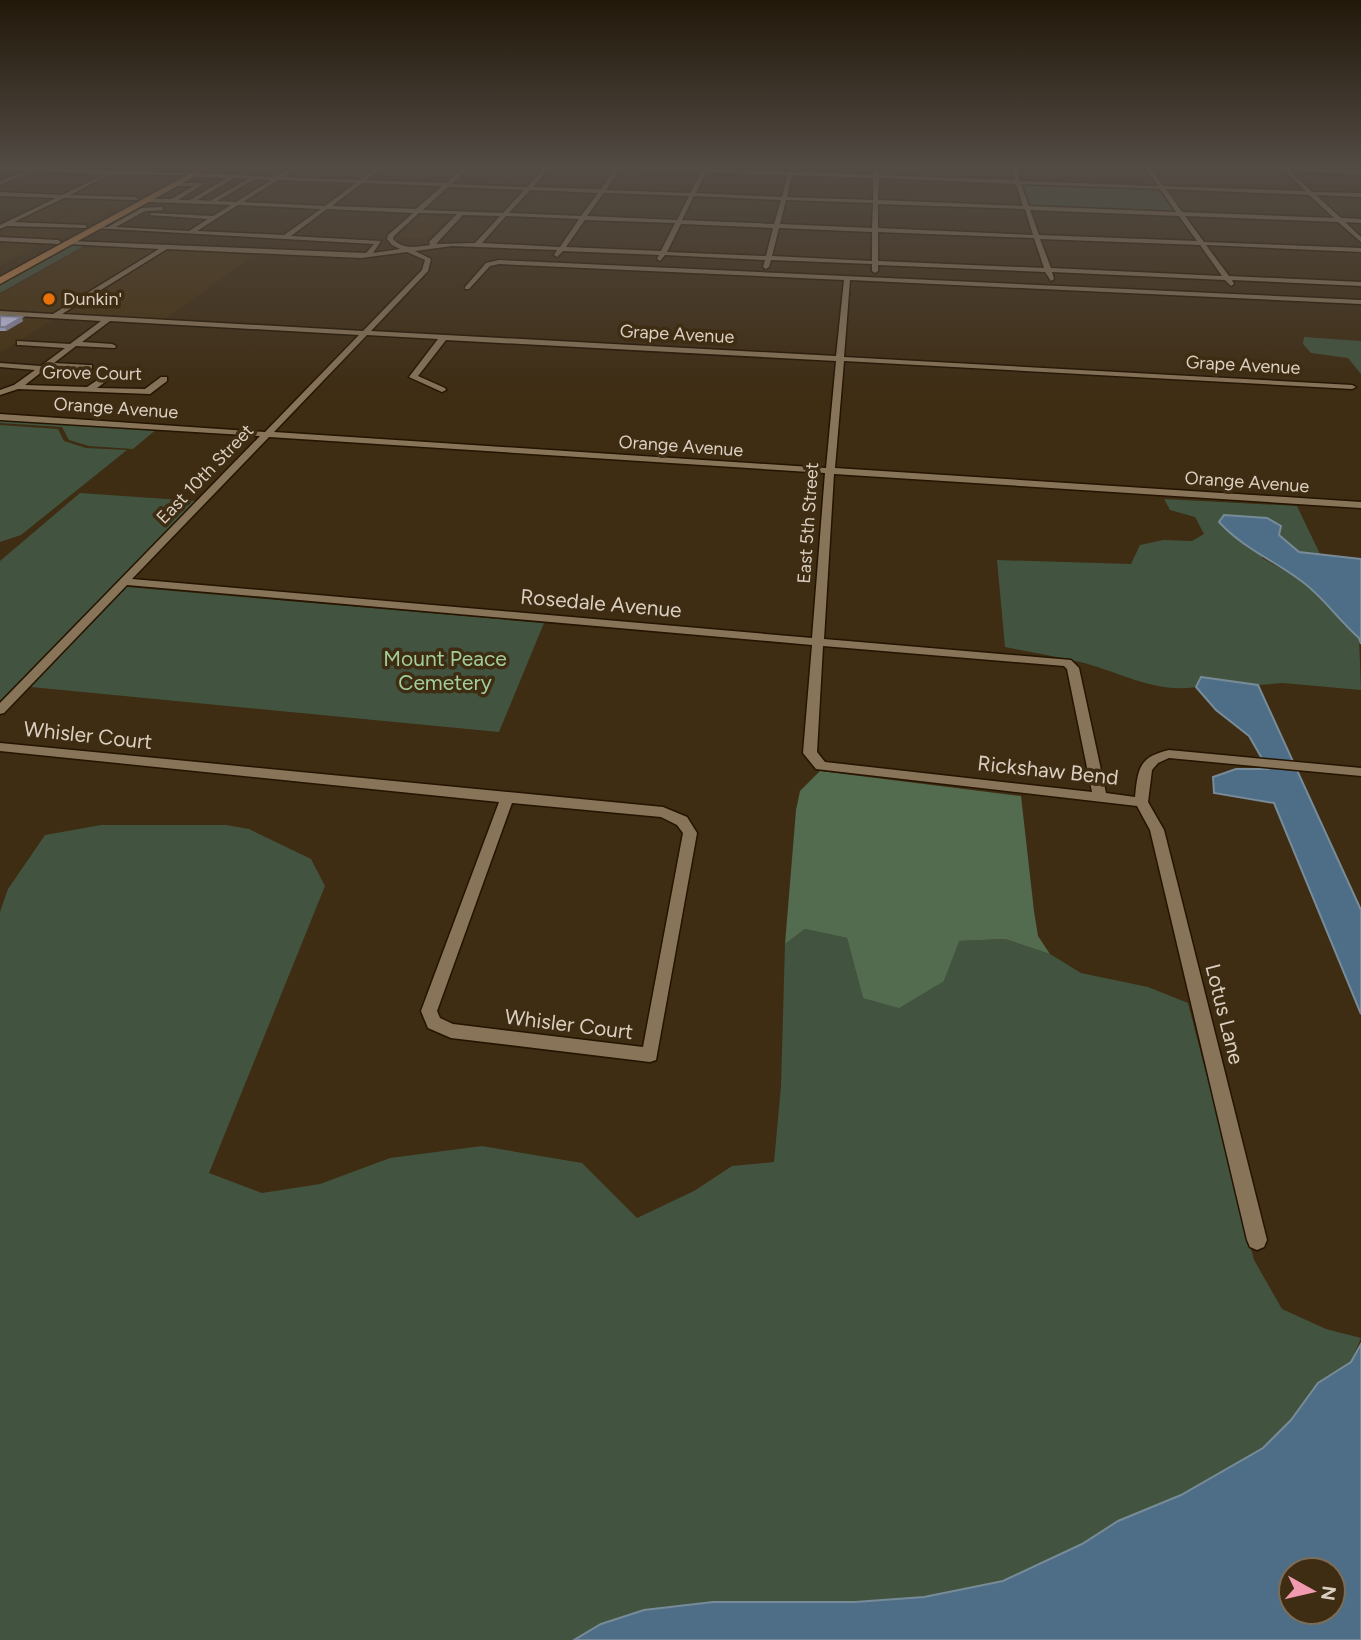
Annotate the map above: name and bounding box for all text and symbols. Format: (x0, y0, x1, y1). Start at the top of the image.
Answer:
place label: Dunkin' (63, 288, 122, 310)
marker: Dunkin' (41, 291, 57, 307)
street label: Grape Avenue (619, 320, 735, 348)
street label: Grape Avenue (1185, 351, 1301, 379)
street label: Grove Court (42, 361, 142, 385)
street label: Orange Avenue (53, 393, 179, 423)
street label: East 10th Street (152, 419, 258, 528)
street label: Orange Avenue (618, 431, 744, 461)
street label: East 5th Street (793, 461, 823, 584)
street label: Orange Avenue (1184, 467, 1310, 497)
street label: Rosedale Avenue (519, 583, 683, 623)
park label: Mount Peace Cemetery (383, 646, 507, 695)
street label: Whisler Court (23, 716, 154, 754)
street label: Rickshaw Bend (976, 750, 1120, 790)
street label: Lotus Lane (1200, 961, 1250, 1067)
street label: Whisler Court (503, 1004, 635, 1044)
north arrow (1277, 1556, 1347, 1626)
text: N (1316, 1584, 1341, 1602)

